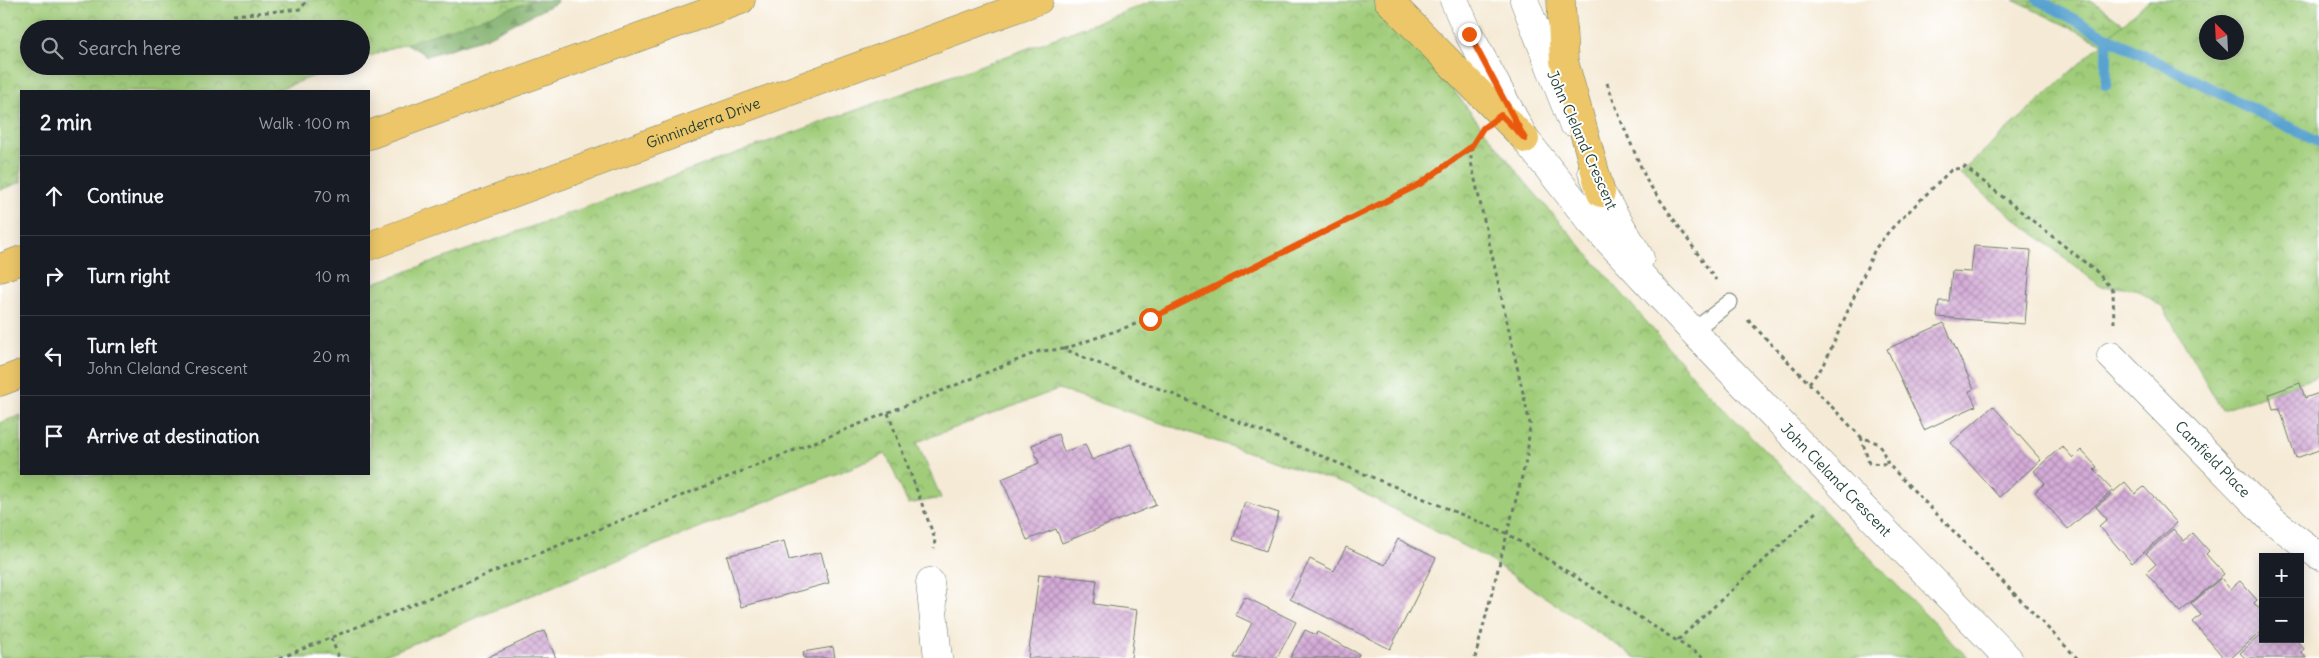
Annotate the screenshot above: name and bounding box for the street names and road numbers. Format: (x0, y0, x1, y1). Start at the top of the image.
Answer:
street label: John Cleland Crescent (1543, 67, 1622, 212)
street label: Ginninderra Drive (643, 93, 763, 152)
street label: Camfield Place (2171, 417, 2255, 501)
street label: John Cleland Crescent (1777, 419, 1896, 540)

